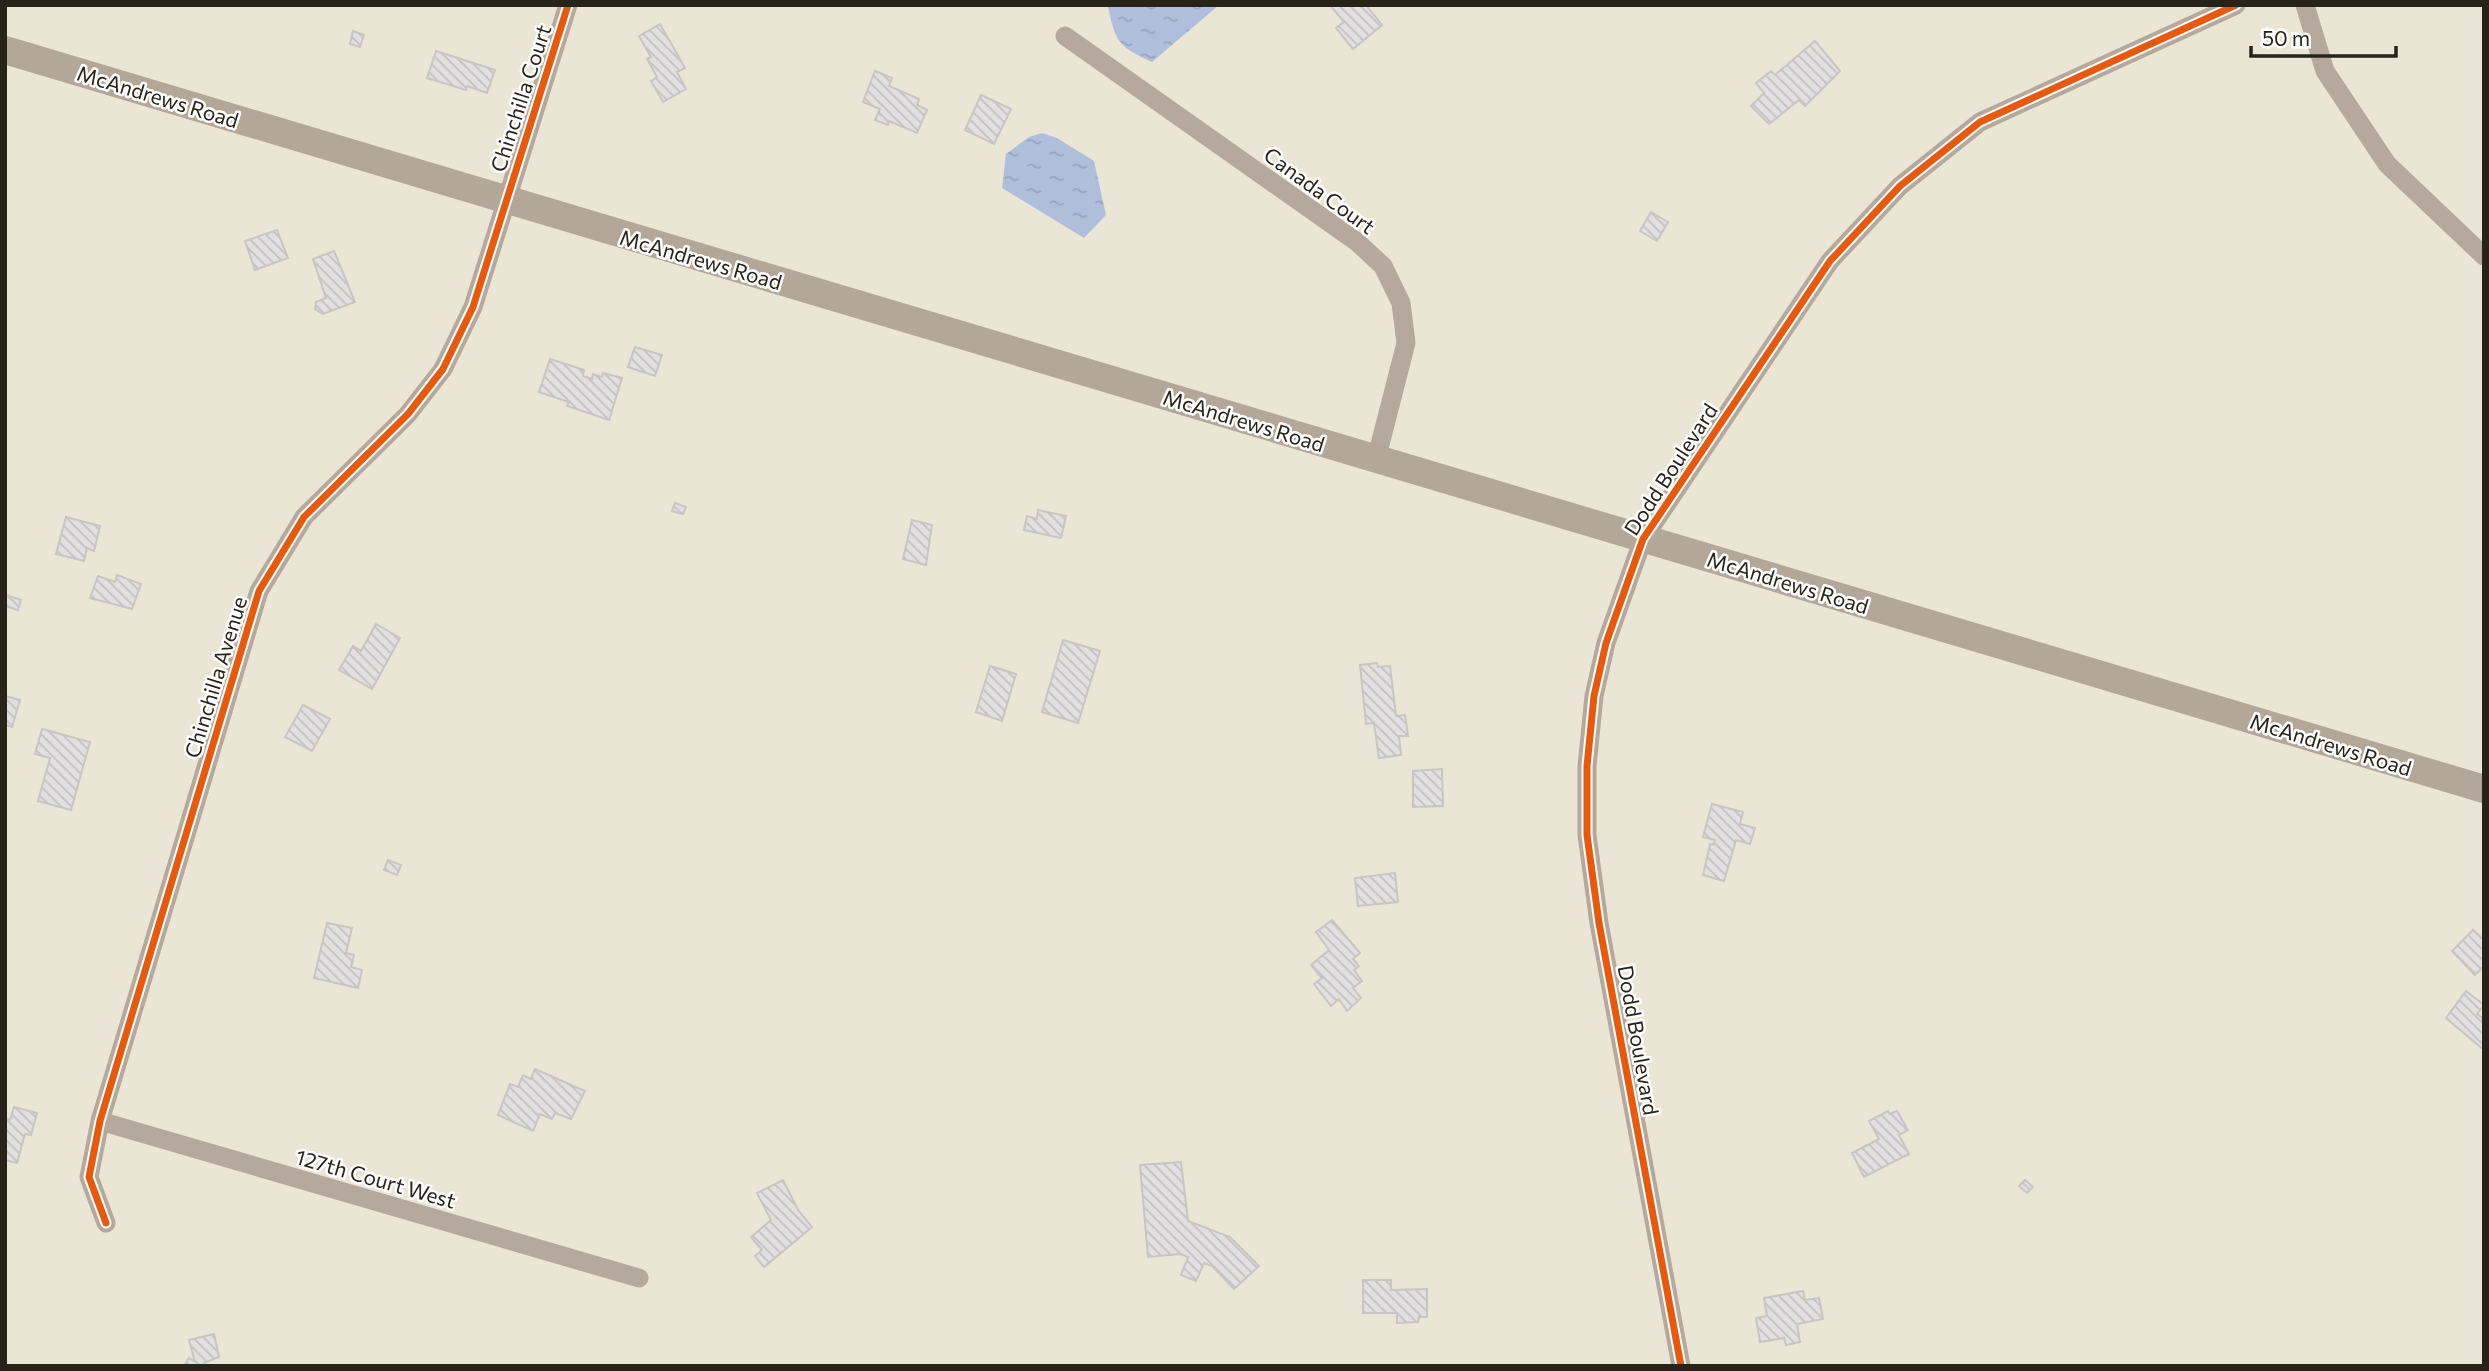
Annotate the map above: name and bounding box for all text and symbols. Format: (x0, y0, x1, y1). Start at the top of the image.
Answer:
scale bar (2251, 14, 2396, 58)
street label: Chinchilla Court (484, 21, 556, 175)
text: 50 m (2262, 25, 2310, 50)
street label: McAndrews Road (74, 60, 242, 132)
street label: Canada Court (1260, 141, 1380, 239)
street label: McAndrews Road (617, 224, 785, 294)
street label: McAndrews Road (1160, 384, 1328, 456)
street label: Dodd Boulevard (1618, 398, 1722, 540)
street label: McAndrews Road (1704, 546, 1872, 618)
street label: Chinchilla Avenue (179, 593, 251, 761)
street label: McAndrews Road (2247, 708, 2415, 780)
street label: Dodd Boulevard (1613, 963, 1665, 1117)
street label: 127th Court West (293, 1143, 459, 1213)

